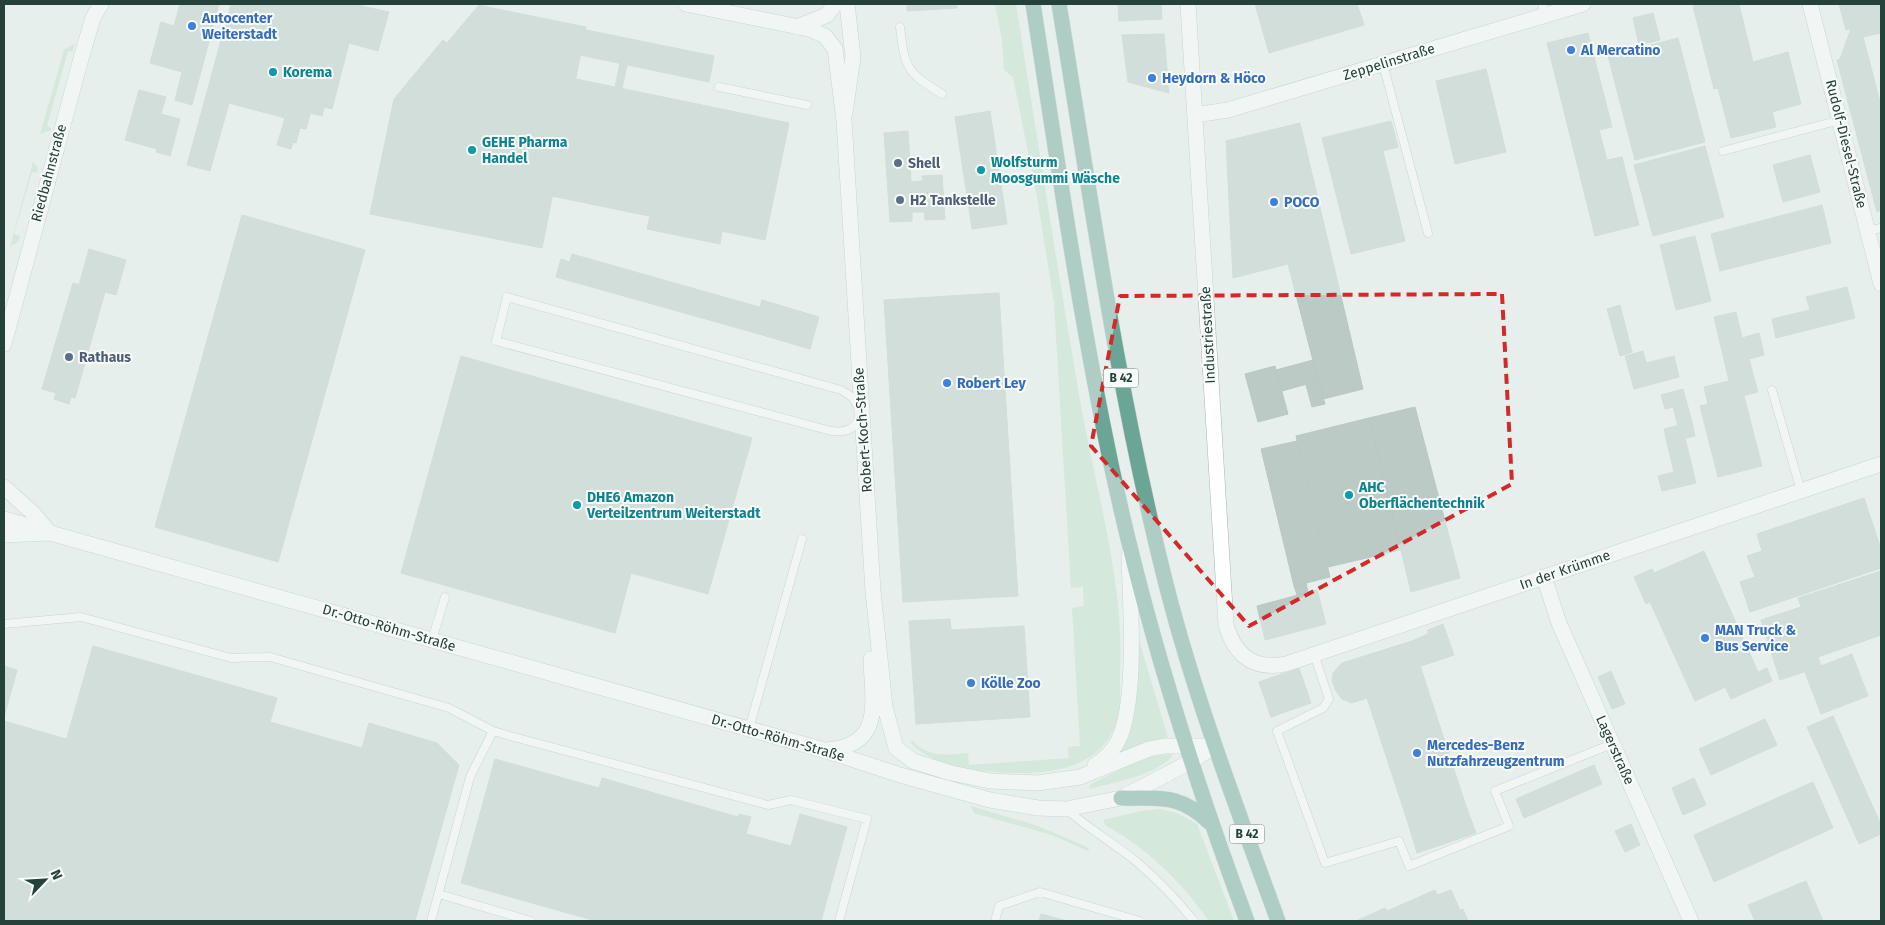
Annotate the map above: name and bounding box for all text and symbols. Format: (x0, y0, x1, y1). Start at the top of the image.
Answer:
place label: Autocenter Weiterstadt (201, 10, 278, 43)
marker: Autocenter Weiterstadt (186, 20, 198, 32)
street label: Zeppelinstraße (1341, 40, 1437, 84)
place label: Al Mercatino (1580, 42, 1661, 59)
marker: Al Mercatino (1565, 44, 1577, 56)
place label: Korema (283, 64, 333, 81)
marker: Korema (267, 66, 279, 78)
place label: Heydorn & Höco (1162, 70, 1266, 87)
marker: Heydorn & Höco (1146, 72, 1158, 84)
street label: Rudolf-Diesel-Straße (1822, 78, 1870, 210)
street label: Riedbahnstraße (28, 122, 70, 224)
place label: GEHE Pharma Handel (482, 134, 568, 167)
marker: GEHE Pharma Handel (466, 144, 478, 156)
place label: Wolfsturm Moosgummi Wäsche (991, 154, 1120, 187)
place label: Shell (908, 155, 941, 172)
marker: Shell (892, 157, 904, 169)
marker: Wolfsturm Moosgummi Wäsche (975, 164, 987, 176)
place label: H2 Tankstelle (910, 192, 996, 209)
marker: H2 Tankstelle (894, 194, 906, 206)
place label: POCO (1284, 194, 1320, 211)
marker: POCO (1268, 196, 1280, 208)
street label: Industriestraße (1197, 286, 1219, 384)
place label: Rathaus (79, 349, 131, 366)
marker: Rathaus (63, 351, 75, 363)
street label: Robert-Koch-Straße (850, 367, 876, 493)
road number: B 42 (1104, 368, 1138, 388)
place label: Robert Ley (957, 375, 1026, 392)
marker: Robert Ley (941, 377, 953, 389)
place label: AHC Oberflächentechnik (1358, 479, 1485, 512)
place label: DHE6 Amazon Verteilzentrum Weiterstadt (586, 489, 761, 522)
marker: AHC Oberflächentechnik (1343, 489, 1355, 501)
marker: DHE6 Amazon Verteilzentrum Weiterstadt (571, 499, 583, 511)
street label: In der Krümme (1518, 547, 1612, 593)
street label: Dr.-Otto-Röhm-Straße (320, 601, 458, 655)
place label: MAN Truck & Bus Service (1715, 622, 1796, 655)
marker: MAN Truck & Bus Service (1699, 632, 1711, 644)
place label: Kölle Zoo (981, 675, 1041, 692)
marker: Kölle Zoo (965, 677, 977, 689)
street label: Dr.-Otto-Röhm-Straße (709, 711, 847, 765)
street label: Lagerstraße (1592, 713, 1638, 787)
place label: Mercedes-Benz Nutzfahrzeugzentrum (1427, 737, 1565, 770)
marker: Mercedes-Benz Nutzfahrzeugzentrum (1411, 747, 1423, 759)
road number: B 42 (1230, 824, 1264, 844)
north arrow (20, 855, 70, 905)
text: N (47, 867, 66, 883)

